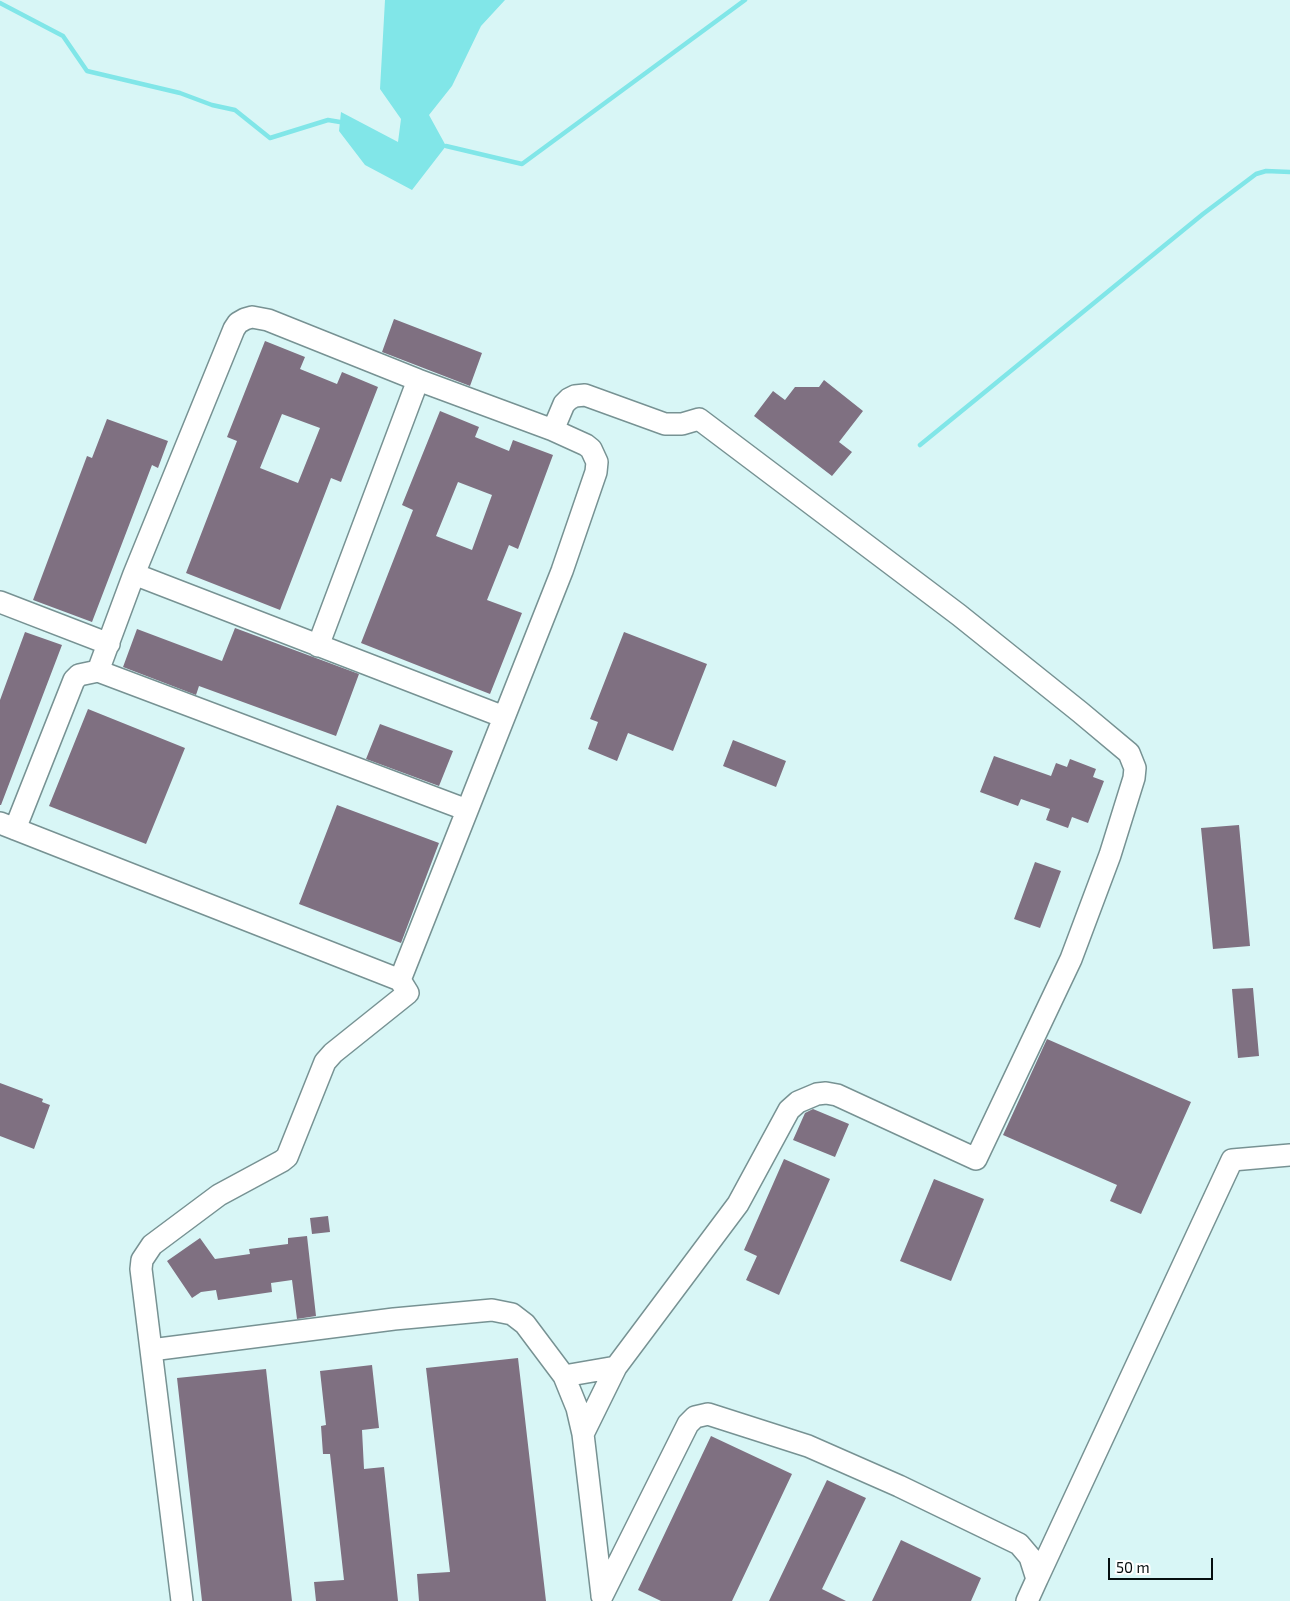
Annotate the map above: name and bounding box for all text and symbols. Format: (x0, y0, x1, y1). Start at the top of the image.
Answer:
scale bar (1110, 1548, 1215, 1580)
text: 50 m (1116, 1558, 1150, 1576)

